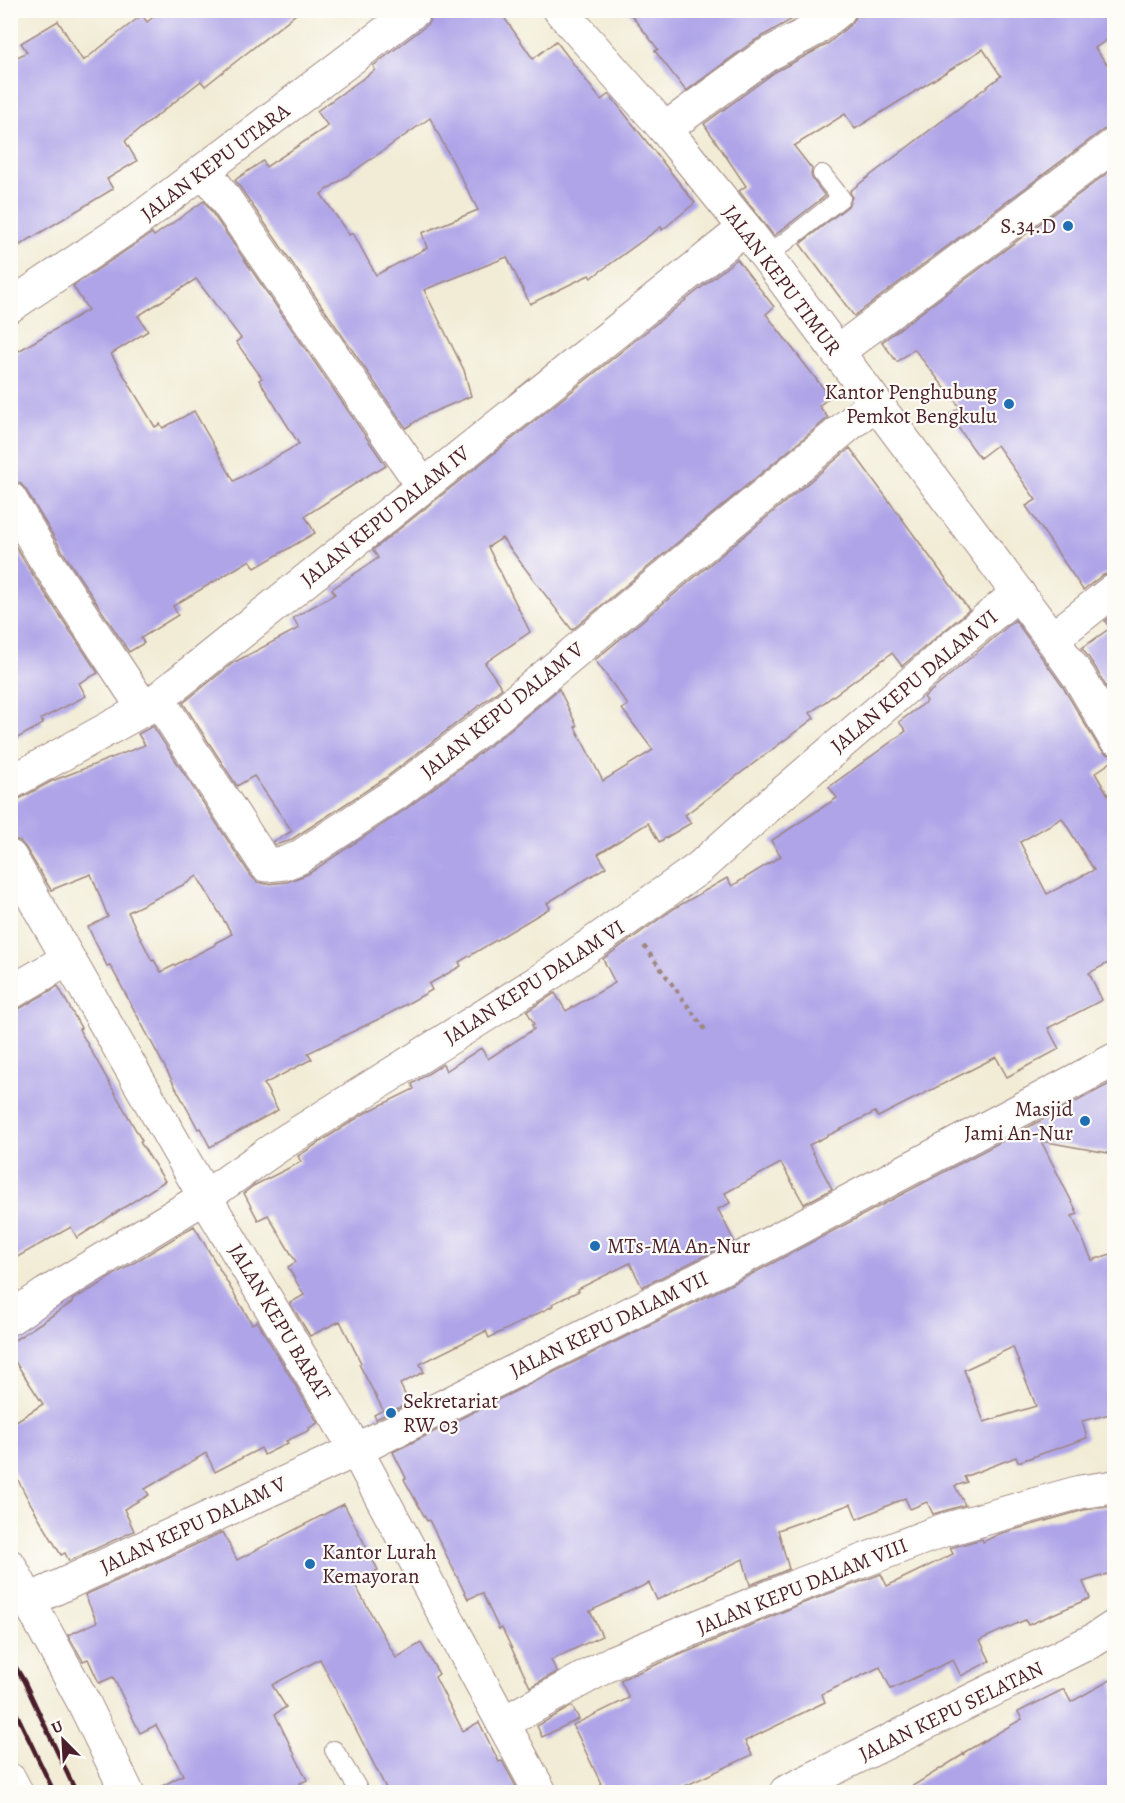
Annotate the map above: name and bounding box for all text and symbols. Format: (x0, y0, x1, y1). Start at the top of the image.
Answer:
street label: JALAN KEPU UTARA (135, 96, 296, 227)
street label: JALAN KEPU TIMUR (716, 199, 848, 361)
place label: S.34.D (1000, 212, 1056, 240)
marker: S.34.D (1061, 219, 1075, 233)
place label: Kantor Penghubung Pemkot Bengkulu (824, 378, 998, 430)
marker: Kantor Penghubung Pemkot Bengkulu (1002, 397, 1016, 411)
street label: JALAN KEPU DALAM IV (295, 439, 475, 593)
street label: JALAN KEPU DALAM VI (825, 603, 1003, 759)
street label: JALAN KEPU DALAM V (415, 635, 590, 785)
street label: JALAN KEPU DALAM VI (438, 913, 630, 1051)
place label: Masjid Jami An-Nur (964, 1095, 1074, 1147)
marker: Masjid Jami An-Nur (1078, 1114, 1092, 1128)
place label: MTs-MA An-Nur (607, 1232, 750, 1260)
street label: JALAN KEPU BARAT (222, 1238, 338, 1406)
marker: MTs-MA An-Nur (588, 1239, 602, 1253)
street label: JALAN KEPU DALAM VII (505, 1264, 713, 1384)
place label: Sekretariat RW 03 (403, 1387, 498, 1439)
marker: Sekretariat RW 03 (384, 1406, 398, 1420)
street label: JALAN KEPU DALAM V (95, 1469, 291, 1580)
street label: JALAN KEPU DALAM VIII (692, 1531, 912, 1641)
place label: Kantor Lurah Kemayoran (322, 1538, 437, 1590)
marker: Kantor Lurah Kemayoran (303, 1557, 317, 1571)
street label: JALAN KEPU SELATAN (854, 1654, 1048, 1768)
north arrow (33, 1710, 93, 1770)
text: U (48, 1715, 67, 1739)

